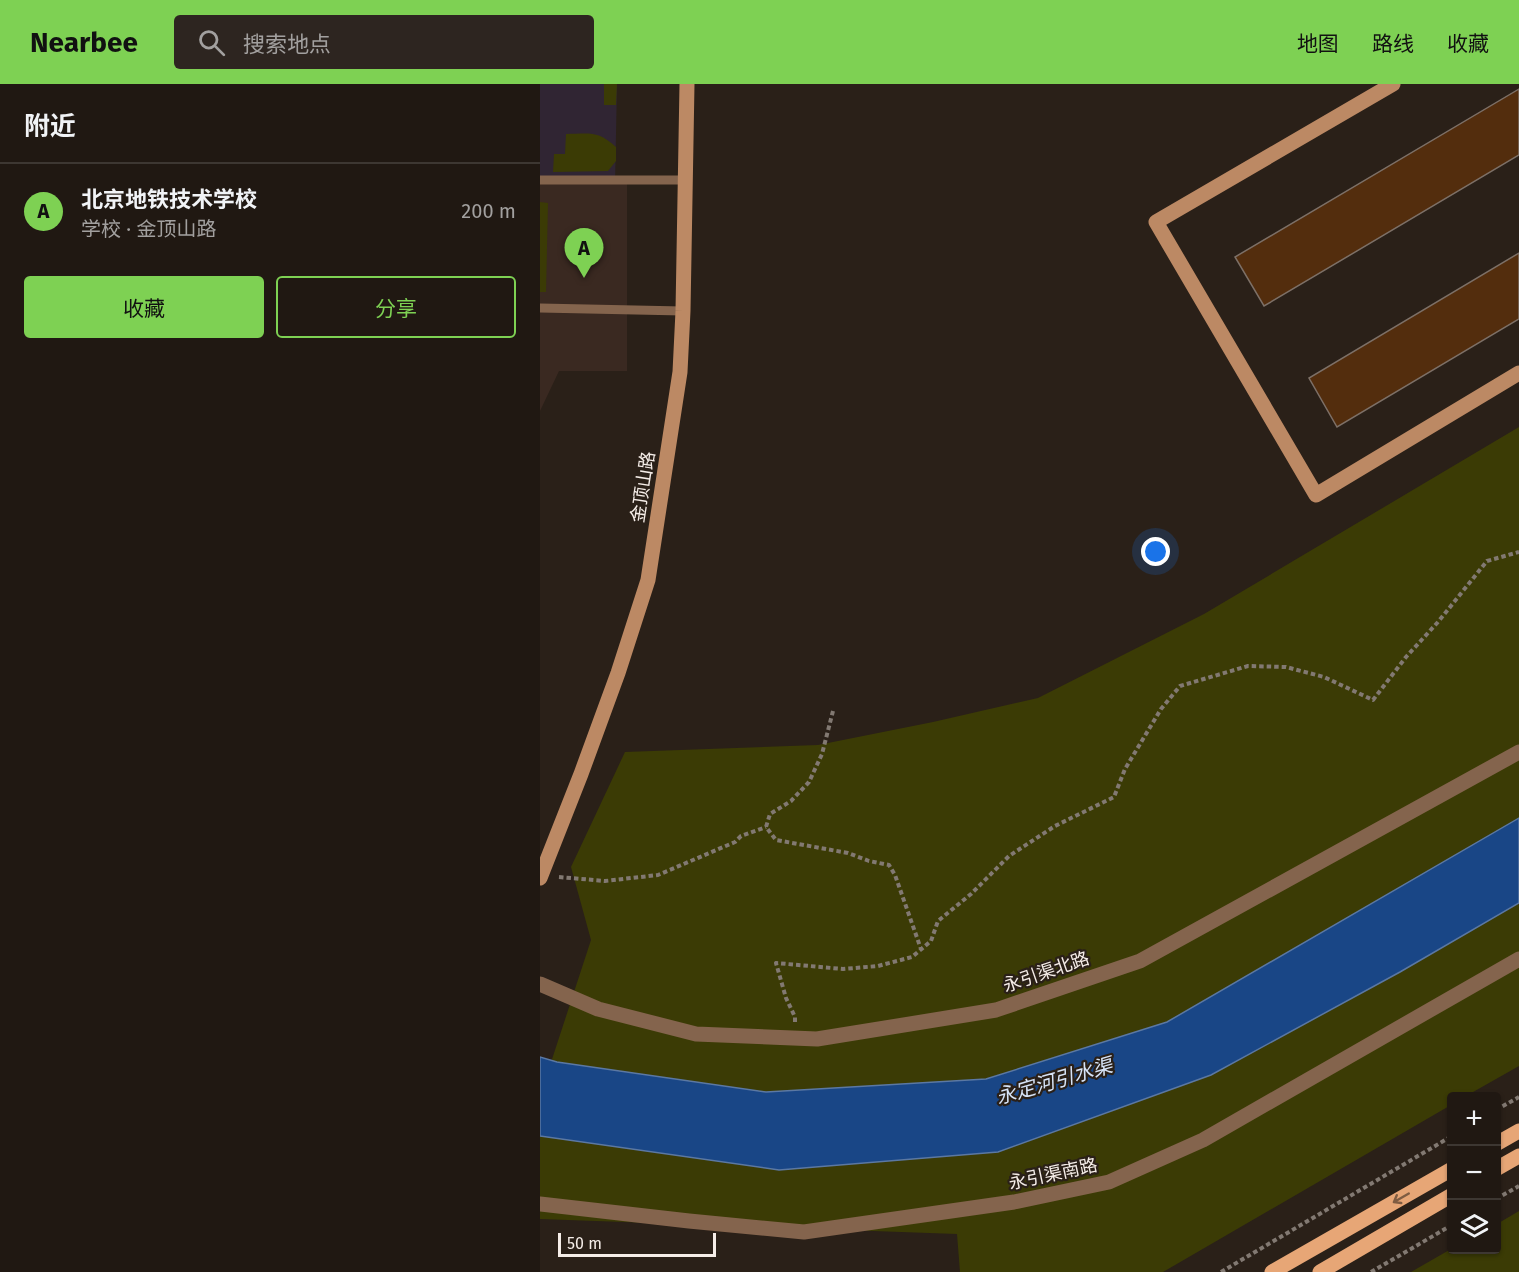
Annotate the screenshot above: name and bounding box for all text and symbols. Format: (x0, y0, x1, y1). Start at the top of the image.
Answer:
search box (174, 15, 594, 69)
text: Nearbee (30, 26, 138, 59)
icon: search (195, 26, 228, 59)
text: 搜索地点 (243, 31, 331, 58)
text: 地图 (1297, 31, 1339, 57)
text: 路线 (1372, 31, 1414, 57)
text: 收藏 (1447, 31, 1489, 57)
text: 附近 (24, 111, 76, 142)
text: 北京地铁技术学校 (81, 186, 257, 213)
text: A (38, 199, 49, 223)
text: 200 m (461, 199, 516, 223)
text: 学校 · 金顶山路 (81, 217, 216, 241)
pin: A (564, 228, 603, 278)
button: 收藏 (24, 276, 264, 338)
button: 分享 (276, 276, 516, 338)
street label: 金顶山路 (627, 450, 659, 524)
your location (1141, 537, 1170, 566)
street label: 永引渠北路 (1000, 947, 1092, 997)
water label: 永定河引水渠 (993, 1052, 1118, 1109)
map controls (1447, 1092, 1501, 1254)
button: + (1447, 1092, 1501, 1146)
button: − (1447, 1146, 1501, 1200)
street label: 永引渠南路 (1007, 1154, 1099, 1194)
one-way arrow (1393, 1193, 1410, 1205)
button: layers (1447, 1200, 1501, 1254)
scale bar (558, 1230, 716, 1258)
text: 50 m (567, 1234, 602, 1253)

